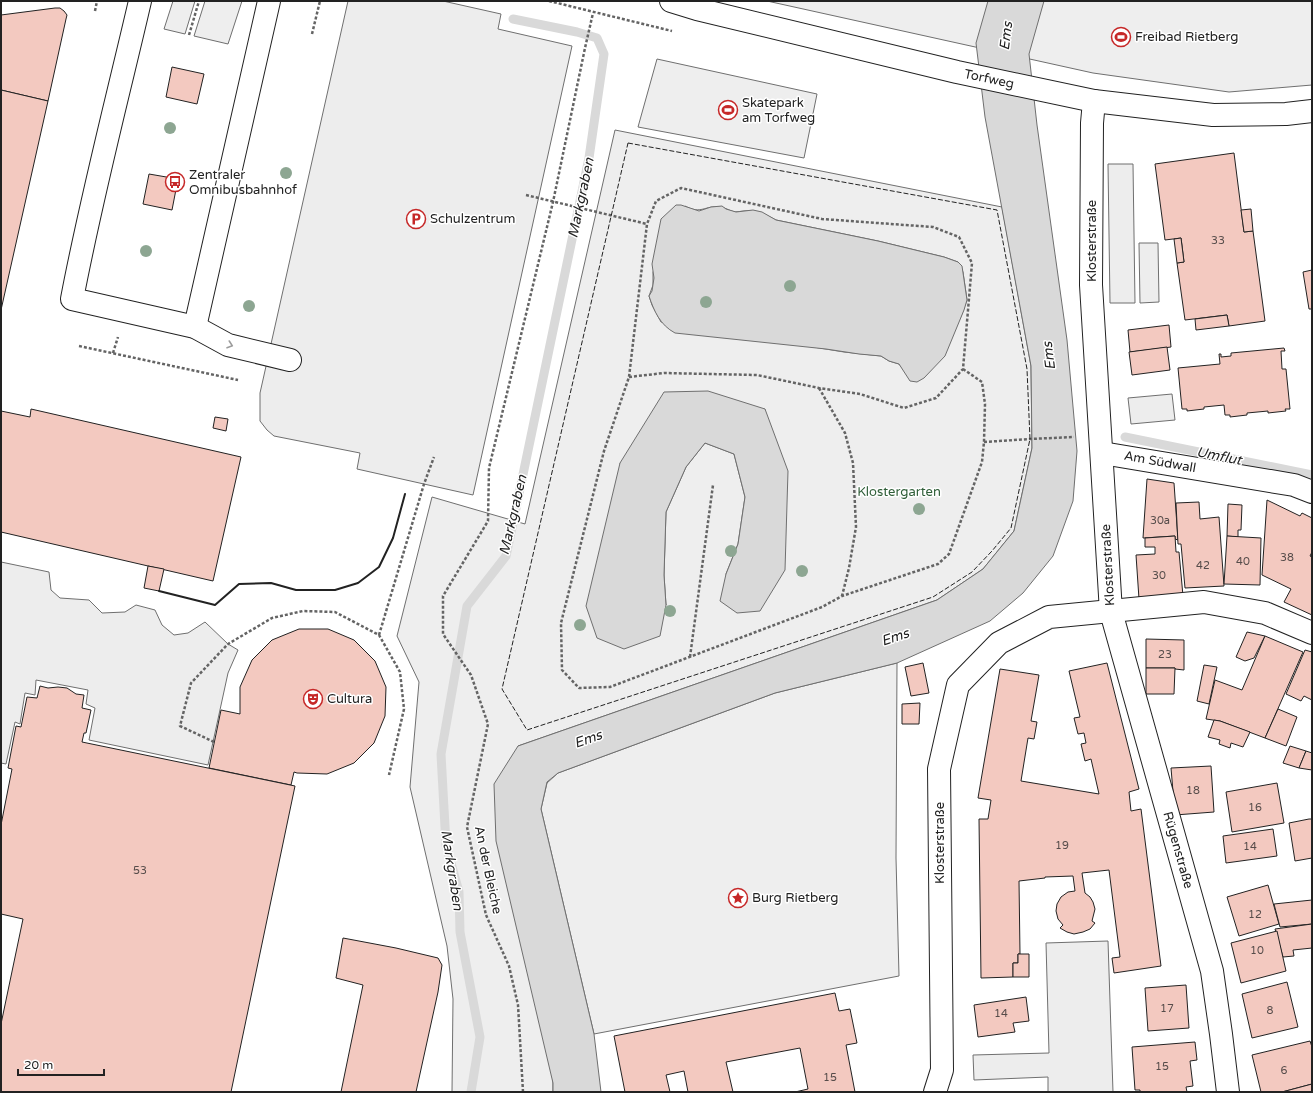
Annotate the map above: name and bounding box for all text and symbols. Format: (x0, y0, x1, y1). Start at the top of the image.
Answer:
water label: Ems (996, 20, 1016, 51)
sports icon: Freibad Rietberg (1110, 26, 1132, 48)
place label: Freibad Rietberg (1135, 29, 1238, 45)
street label: Torfweg (963, 66, 1015, 92)
place label: Skatepark am Torfweg (742, 95, 815, 126)
sports icon: Skatepark am Torfweg (717, 99, 739, 121)
water label: Markgraben (564, 156, 598, 240)
place label: Zentraler Omnibusbahnhof (189, 167, 297, 198)
bus stop icon: Zentraler Omnibusbahnhof (164, 171, 186, 193)
street label: Klosterstraße (1084, 200, 1100, 282)
parking icon: Schulzentrum (405, 208, 427, 230)
place label: Schulzentrum (430, 211, 515, 227)
house number: 33 (1211, 234, 1225, 247)
one-way arrow (227, 340, 234, 349)
water label: Ems (1039, 340, 1059, 371)
water label: Umflut (1195, 443, 1245, 469)
street label: Am Südwall (1123, 448, 1197, 476)
water label: Markgraben (496, 473, 531, 557)
park label: Klostergarten (857, 484, 941, 500)
house number: 30a (1150, 514, 1170, 527)
street label: Klosterstraße (1098, 524, 1118, 606)
house number: 38 (1280, 551, 1294, 564)
house number: 40 (1236, 555, 1250, 568)
house number: 42 (1196, 559, 1210, 572)
house number: 30 (1152, 569, 1166, 582)
water label: Ems (879, 624, 912, 649)
house number: 23 (1158, 648, 1172, 661)
theatre icon: Cultura (302, 688, 324, 710)
place label: Cultura (327, 691, 372, 707)
water label: Ems (572, 726, 605, 752)
house number: 18 (1186, 784, 1200, 797)
house number: 16 (1248, 801, 1262, 814)
street label: Klosterstraße (932, 802, 948, 884)
street label: Rügenstraße (1159, 810, 1197, 890)
street label: An der Bleiche (471, 824, 505, 916)
water label: Markgraben (437, 828, 467, 912)
house number: 19 (1055, 839, 1069, 852)
house number: 14 (1243, 840, 1257, 853)
house number: 53 (133, 864, 147, 877)
place icon: Burg Rietberg (727, 887, 749, 909)
place label: Burg Rietberg (752, 890, 839, 906)
house number: 12 (1248, 908, 1262, 921)
house number: 10 (1250, 944, 1264, 957)
house number: 17 (1160, 1002, 1174, 1015)
house number: 8 (1267, 1004, 1274, 1017)
house number: 14 (994, 1007, 1008, 1020)
scale bar (18, 1051, 104, 1077)
text: 20 m (24, 1058, 53, 1072)
house number: 15 (1155, 1060, 1169, 1073)
house number: 6 (1281, 1064, 1288, 1077)
house number: 15 (823, 1071, 837, 1084)

